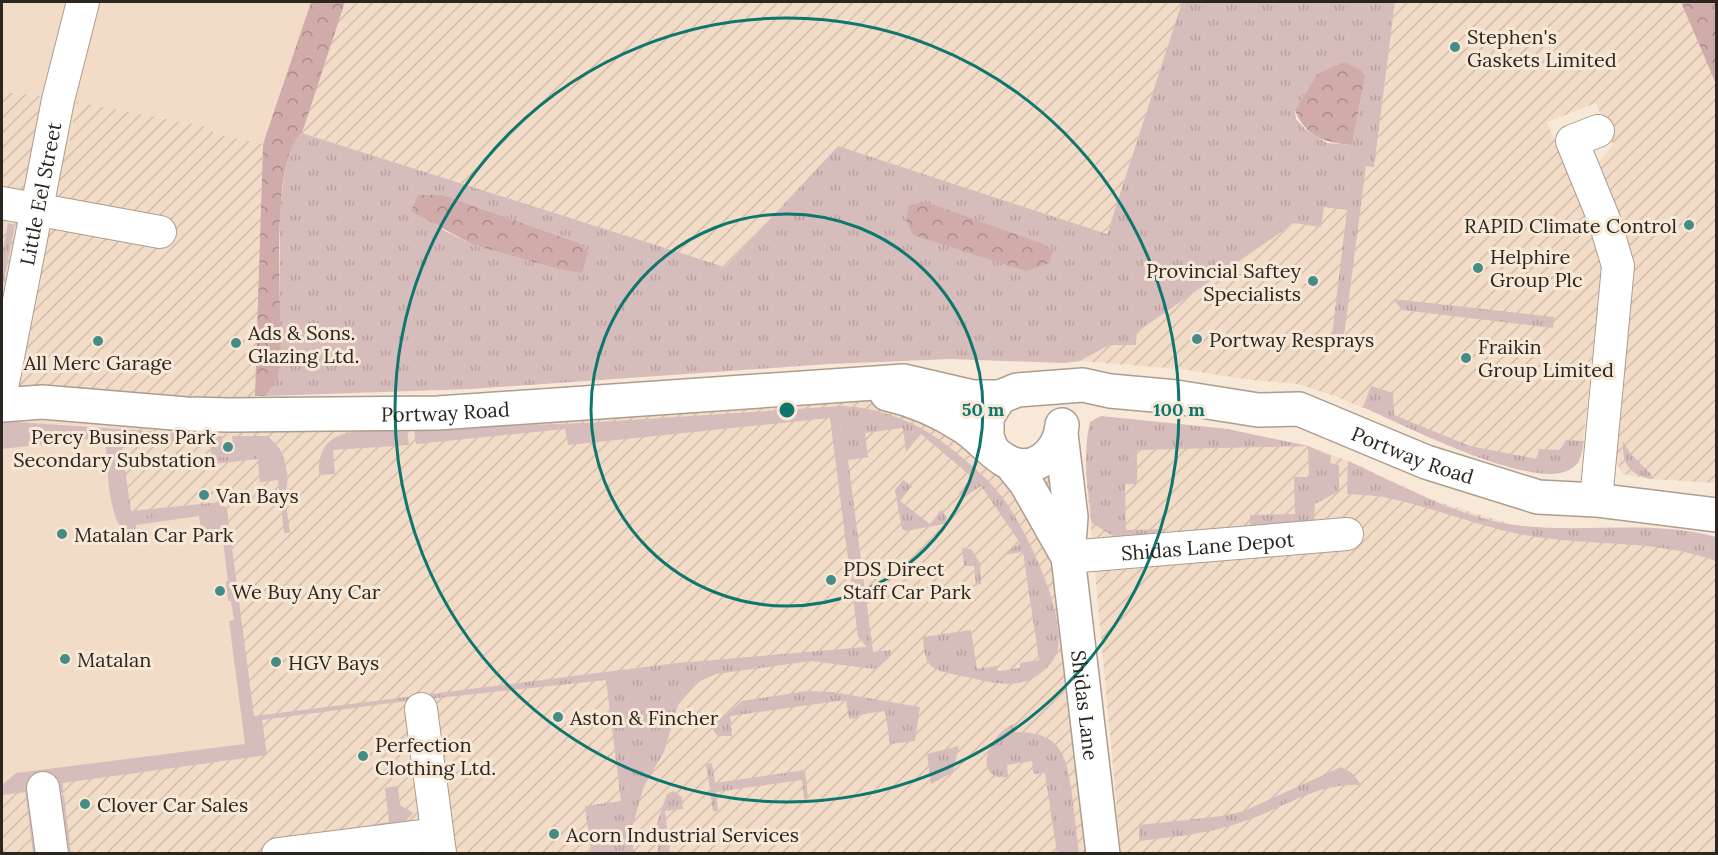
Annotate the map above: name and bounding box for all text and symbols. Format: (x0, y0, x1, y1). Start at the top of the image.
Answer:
place label: Stephen's Gaskets Limited (1467, 24, 1617, 72)
marker: Stephen's Gaskets Limited (1448, 40, 1462, 54)
street label: Little Eel Street (14, 120, 66, 267)
place label: RAPID Climate Control (1464, 213, 1677, 238)
marker: RAPID Climate Control (1682, 218, 1696, 232)
place label: Helphire Group Plc (1490, 244, 1583, 292)
place label: Provincial Saftey Specialists (1146, 258, 1301, 306)
marker: Helphire Group Plc (1471, 261, 1485, 275)
marker: Provincial Saftey Specialists (1306, 274, 1320, 288)
place label: Ads & Sons. Glazing Ltd. (247, 320, 359, 368)
place label: Portway Resprays (1209, 327, 1374, 352)
marker: Portway Resprays (1190, 332, 1204, 346)
marker: All Merc Garage (91, 334, 105, 348)
place label: Fraikin Group Limited (1478, 334, 1614, 382)
marker: Ads & Sons. Glazing Ltd. (229, 336, 243, 350)
place label: All Merc Garage (23, 350, 172, 375)
marker: Fraikin Group Limited (1459, 351, 1473, 365)
street label: Portway Road (381, 396, 510, 426)
text: 50 m (962, 398, 1005, 421)
text: 100 m (1153, 398, 1205, 421)
centre of rings (777, 400, 797, 420)
street label: Portway Road (1348, 420, 1477, 489)
place label: Percy Business Park Secondary Substation (13, 424, 216, 472)
marker: Percy Business Park Secondary Substation (221, 440, 235, 454)
place label: Van Bays (215, 483, 299, 508)
marker: Van Bays (197, 488, 211, 502)
place label: Matalan Car Park (74, 522, 234, 547)
street label: Shidas Lane Depot (1120, 526, 1295, 565)
marker: Matalan Car Park (55, 527, 69, 541)
place label: PDS Direct Staff Car Park (843, 556, 971, 604)
marker: PDS Direct Staff Car Park (824, 573, 838, 587)
place label: We Buy Any Car (232, 579, 381, 604)
marker: We Buy Any Car (213, 584, 227, 598)
place label: Matalan (77, 647, 152, 672)
street label: Shidas Lane (1067, 649, 1104, 762)
place label: HGV Bays (288, 650, 379, 675)
marker: Matalan (58, 652, 72, 666)
marker: HGV Bays (269, 655, 283, 669)
place label: Aston & Fincher (569, 705, 719, 730)
marker: Aston & Fincher (551, 710, 565, 724)
place label: Perfection Clothing Ltd. (375, 732, 496, 780)
marker: Perfection Clothing Ltd. (356, 749, 370, 763)
place label: Clover Car Sales (97, 792, 248, 817)
marker: Clover Car Sales (78, 797, 92, 811)
place label: Acorn Industrial Services (565, 822, 799, 847)
marker: Acorn Industrial Services (547, 827, 561, 841)

